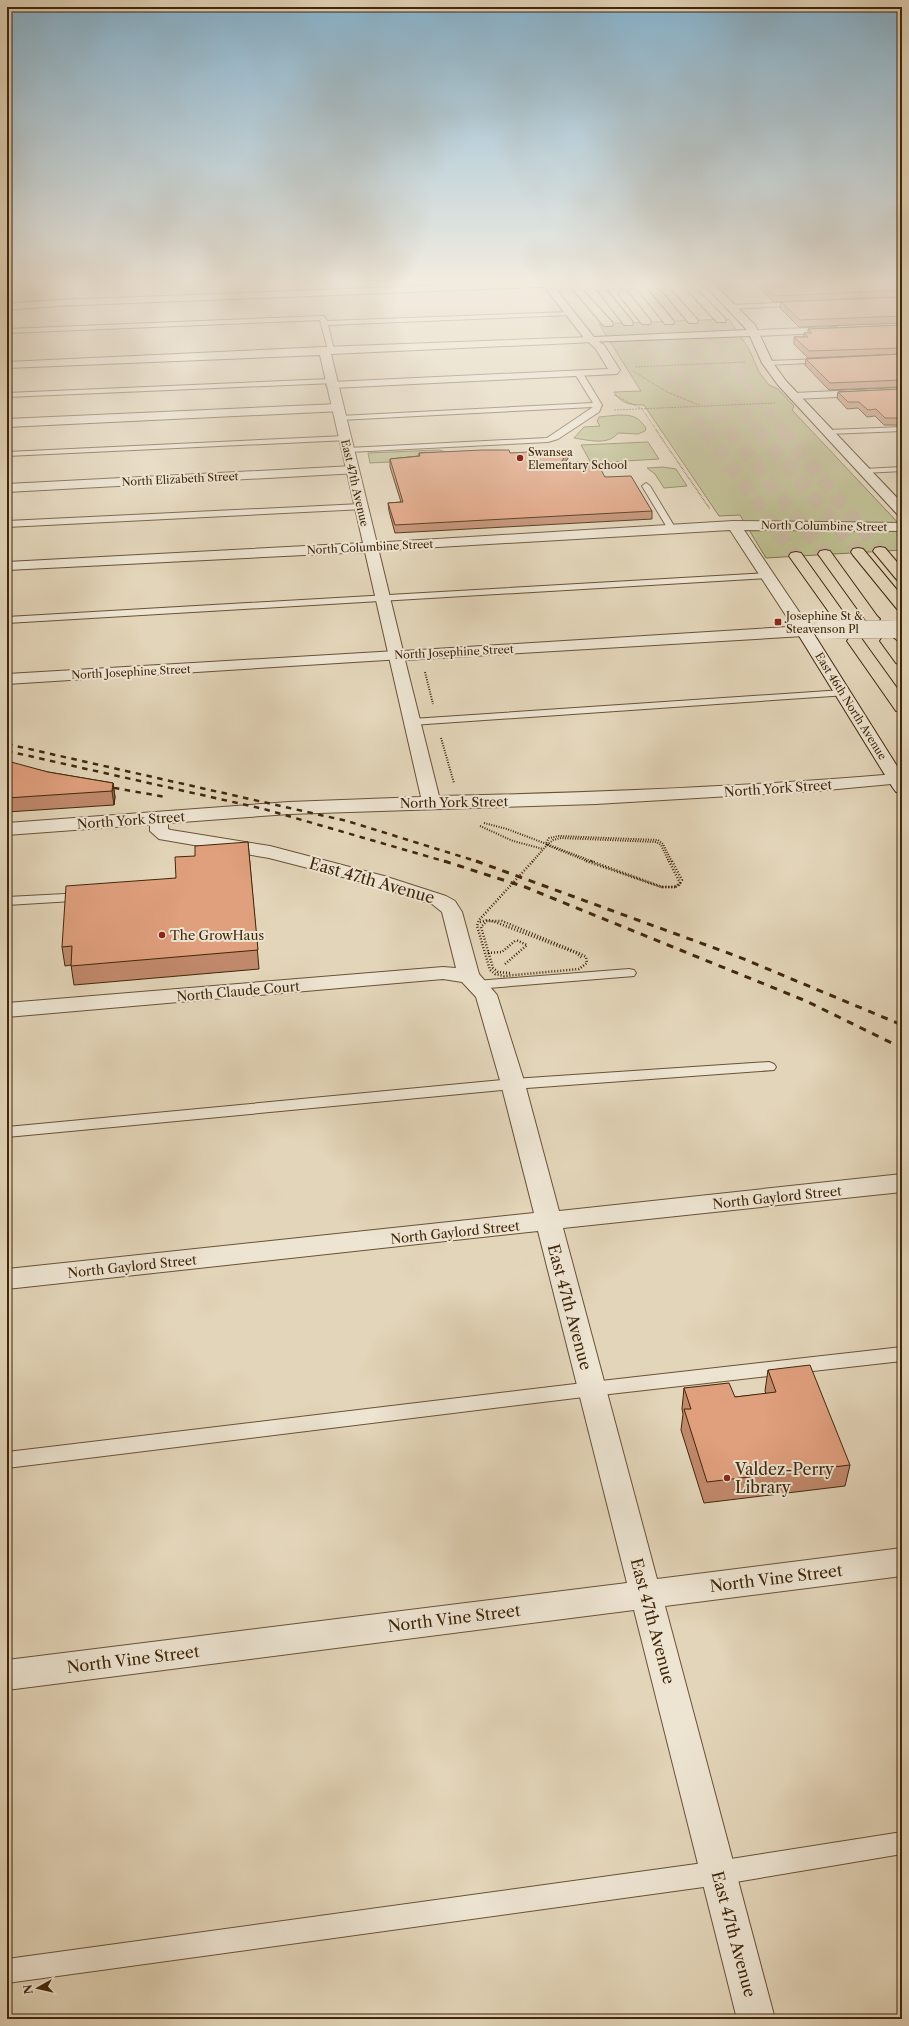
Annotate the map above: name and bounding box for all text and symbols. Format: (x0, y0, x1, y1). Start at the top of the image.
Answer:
street label: East 47th Avenue (338, 438, 372, 528)
place label: Swansea Elementary School (528, 445, 628, 472)
marker: Swansea Elementary School (515, 453, 525, 463)
street label: North Elizabeth Street (121, 469, 239, 489)
street label: North Columbine Street (761, 518, 887, 534)
street label: North Columbine Street (306, 537, 434, 557)
place label: Josephine St & Steavenson Pl (784, 609, 863, 636)
marker: Josephine St & Steavenson Pl (773, 617, 783, 627)
street label: North Josephine Street (394, 642, 514, 662)
street label: East 46th North Avenue (812, 650, 890, 762)
street label: North Josephine Street (71, 662, 191, 682)
street label: North York Street (723, 776, 833, 800)
street label: North York Street (400, 793, 509, 811)
street label: North York Street (76, 808, 186, 832)
street label: East 47th Avenue (307, 853, 437, 907)
place label: The GrowHaus (170, 927, 264, 943)
marker: The GrowHaus (157, 930, 167, 940)
street label: North Claude Court (176, 978, 301, 1004)
street label: North Gaylord Street (712, 1182, 843, 1212)
street label: North Gaylord Street (390, 1217, 521, 1247)
street label: East 47th Avenue (544, 1242, 596, 1372)
street label: North Gaylord Street (67, 1251, 198, 1281)
place label: Valdez-Perry Library (734, 1459, 835, 1497)
marker: Valdez-Perry Library (722, 1473, 732, 1483)
street label: East 47th Avenue (627, 1556, 679, 1686)
street label: North Vine Street (708, 1560, 844, 1596)
street label: North Vine Street (386, 1600, 522, 1636)
street label: North Vine Street (65, 1641, 201, 1677)
street label: East 47th Avenue (708, 1869, 760, 1999)
north arrow (18, 1968, 58, 2008)
text: N (20, 1983, 36, 1995)

